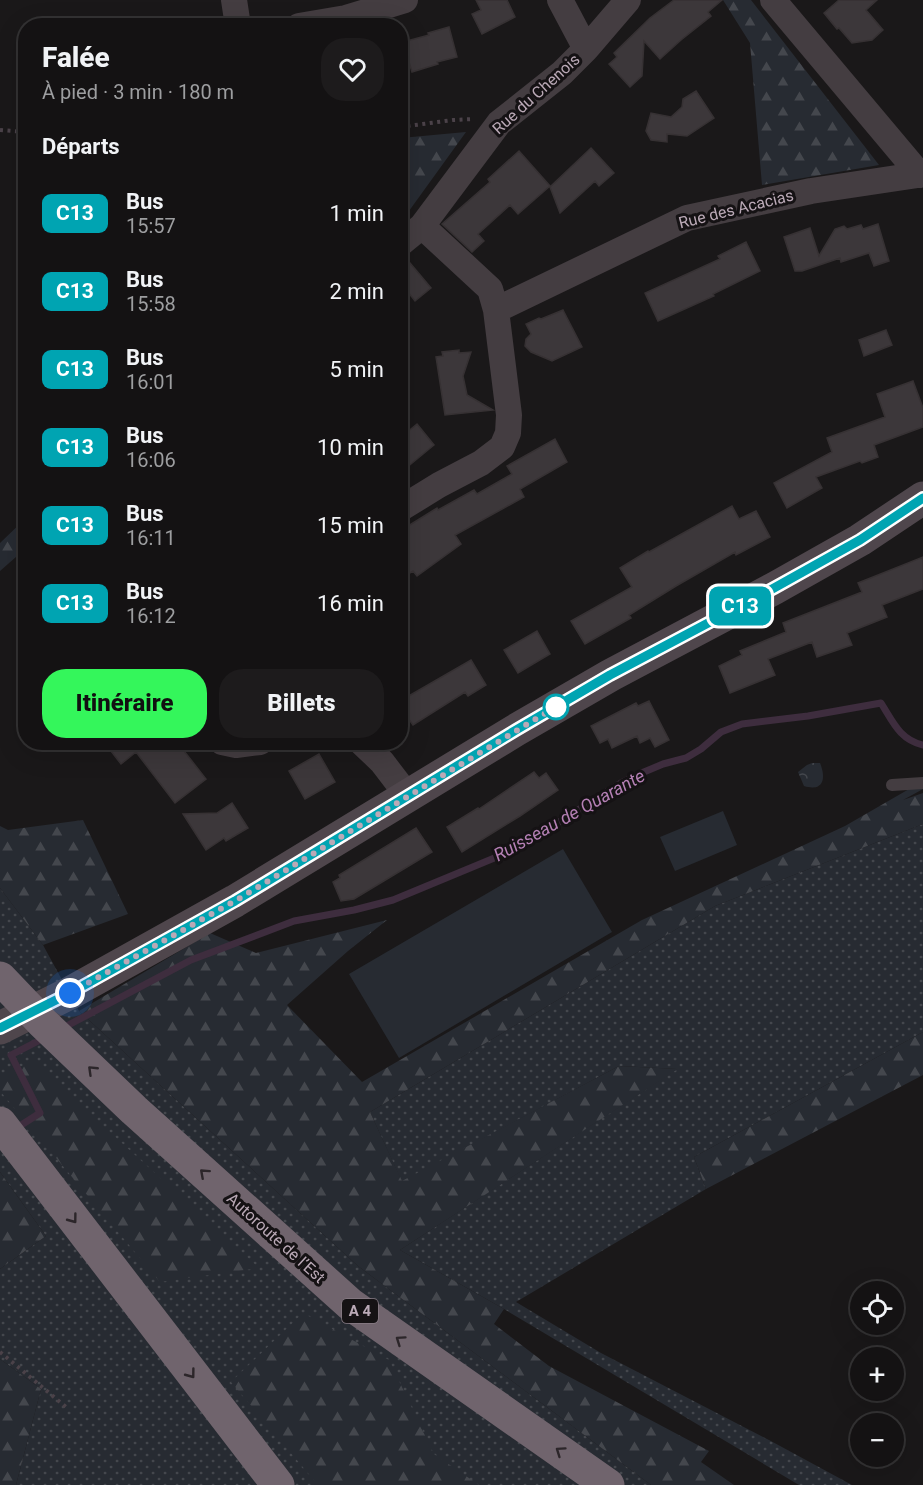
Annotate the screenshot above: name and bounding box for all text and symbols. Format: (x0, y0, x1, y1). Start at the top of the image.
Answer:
button: heart (321, 38, 384, 101)
text: Falée (42, 41, 110, 74)
street label: Rue du Chenois (488, 50, 584, 138)
text: À pied · 3 min · 180 m (42, 80, 234, 104)
text: Départs (42, 134, 120, 159)
street label: Rue des Acacias (677, 186, 795, 232)
text: Bus (126, 189, 164, 214)
text: C13 (56, 201, 94, 225)
text: 1 min (329, 201, 384, 226)
text: 15:57 (126, 214, 176, 238)
text: Bus (126, 267, 164, 292)
text: C13 (56, 279, 94, 303)
text: 2 min (329, 279, 384, 304)
text: 15:58 (126, 292, 176, 316)
text: Bus (126, 345, 164, 370)
text: C13 (56, 357, 94, 381)
text: 5 min (329, 357, 384, 382)
text: 16:01 (126, 370, 176, 394)
text: Bus (126, 423, 164, 448)
text: C13 (56, 435, 94, 459)
text: 10 min (317, 435, 384, 460)
text: 16:06 (126, 448, 176, 472)
text: Bus (126, 501, 164, 526)
text: C13 (56, 513, 94, 537)
text: 15 min (317, 513, 384, 538)
text: 16:11 (126, 526, 176, 550)
text: Bus (126, 579, 164, 604)
line badge: C13 (706, 586, 774, 626)
text: C13 (56, 591, 94, 615)
text: 16 min (317, 591, 384, 616)
text: C13 (721, 594, 759, 618)
text: 16:12 (126, 604, 176, 628)
button: Itinéraire (42, 669, 207, 738)
button: Billets (219, 669, 384, 738)
unlabelled marker (543, 694, 569, 720)
water label: Ruisseau de Quarante (490, 765, 648, 865)
your location (55, 978, 85, 1008)
one-way arrow (89, 1066, 99, 1077)
one-way arrow (200, 1169, 211, 1180)
street label: Autoroute de l’Est (223, 1189, 329, 1287)
one-way arrow (66, 1212, 77, 1223)
map controls (850, 1281, 904, 1467)
button: locate (850, 1281, 904, 1335)
road number: A 4 (342, 1299, 378, 1323)
one-way arrow (396, 1336, 407, 1347)
button: + (850, 1347, 904, 1401)
one-way arrow (184, 1367, 195, 1378)
button: − (850, 1413, 904, 1467)
one-way arrow (556, 1447, 567, 1458)

